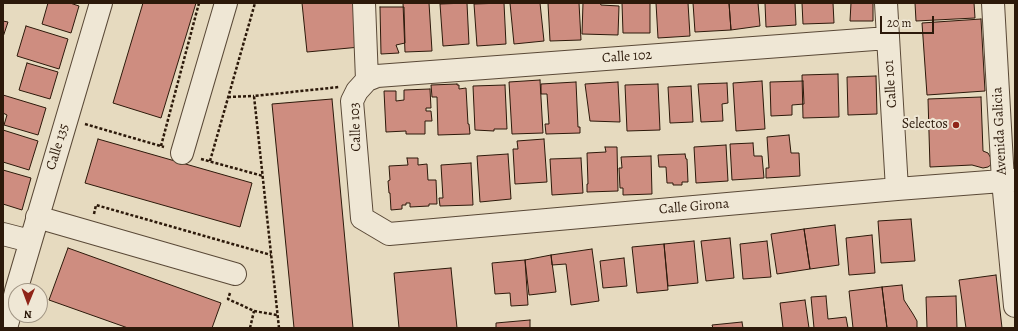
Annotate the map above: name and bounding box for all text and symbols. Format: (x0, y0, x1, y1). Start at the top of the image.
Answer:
scale bar (882, 8, 936, 34)
text: 20 m (887, 15, 911, 31)
street label: Calle 102 (601, 47, 653, 67)
street label: Calle 101 (881, 59, 901, 109)
street label: Avenida Galicia (989, 87, 1011, 175)
street label: Calle 103 (347, 102, 365, 152)
place label: Selectos (902, 117, 948, 133)
marker: Selectos (951, 120, 961, 130)
street label: Calle 135 (43, 122, 73, 172)
street label: Calle Girona (658, 196, 730, 218)
north arrow (8, 283, 48, 323)
text: N (24, 307, 32, 322)

